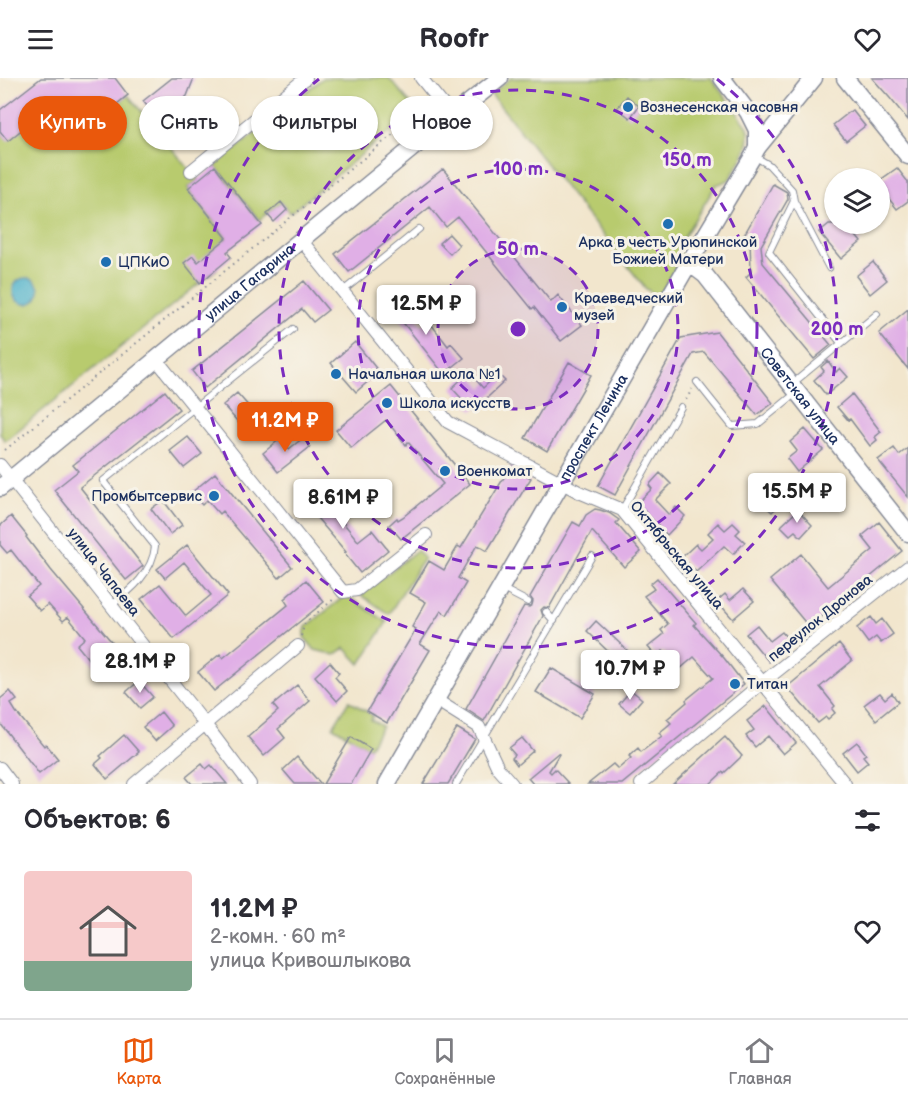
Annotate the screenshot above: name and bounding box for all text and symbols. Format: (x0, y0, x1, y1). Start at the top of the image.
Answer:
icon: menu (24, 23, 57, 56)
text: Roofr (419, 23, 489, 55)
icon: heart (851, 23, 884, 56)
chip: Купить (18, 96, 127, 150)
chip: Снять (139, 96, 239, 150)
chip: Фильтры (251, 96, 378, 150)
chip: Новое (390, 96, 493, 150)
place label: Вознесенская часовня (640, 98, 798, 117)
marker: Вознесенская часовня (621, 100, 635, 114)
text: 150 m (662, 150, 712, 171)
text: 100 m (493, 159, 543, 180)
map controls (824, 168, 890, 234)
button: layers (824, 168, 890, 234)
marker: Арка в честь Урюпинской Божией Матери (661, 217, 675, 231)
place label: Арка в честь Урюпинской Божией Матери (578, 233, 757, 269)
text: 50 m (497, 239, 539, 260)
street label: улица Гагарина (201, 240, 299, 325)
place label: ЦПКиО (118, 253, 170, 272)
marker: ЦПКиО (99, 255, 113, 269)
pin: 12.5M ₽ (371, 285, 481, 336)
place label: Краеведческий музей (574, 289, 683, 325)
text: 12.5M ₽ (391, 292, 461, 316)
marker: Краеведческий музей (555, 300, 569, 314)
centre of rings (508, 319, 528, 339)
text: 200 m (810, 319, 864, 340)
street label: Советская улица (756, 344, 844, 449)
place label: Начальная школа №1 (348, 365, 501, 384)
marker: Начальная школа №1 (329, 367, 343, 381)
street label: проспект Ленина (556, 371, 633, 485)
place label: Школа искусств (399, 394, 511, 413)
marker: Школа искусств (380, 396, 394, 410)
pin: 11.2M ₽ (230, 402, 340, 453)
text: 11.2M ₽ (251, 409, 319, 433)
place label: Военкомат (457, 462, 533, 481)
marker: Военкомат (438, 464, 452, 478)
pin: 15.5M ₽ (742, 473, 852, 524)
pin: 8.61M ₽ (288, 479, 398, 530)
text: 15.5M ₽ (762, 480, 832, 504)
text: 8.61M ₽ (307, 486, 379, 510)
place label: Промбытсервис (91, 487, 203, 506)
marker: Промбытсервис (207, 489, 221, 503)
street label: Октябрьская улица (626, 497, 728, 614)
street label: улица Чапаева (63, 524, 144, 620)
street label: переулок Дронова (764, 570, 877, 666)
pin: 28.1M ₽ (85, 643, 195, 694)
text: 28.1M ₽ (104, 650, 176, 674)
pin: 10.7M ₽ (575, 650, 685, 701)
text: 10.7M ₽ (595, 657, 665, 681)
place label: Титан (747, 675, 788, 694)
marker: Титан (728, 677, 742, 691)
icon: filters (851, 804, 884, 837)
text: Объектов: 6 (24, 805, 171, 836)
text: 11.2M ₽ (210, 894, 298, 925)
icon: home (72, 895, 144, 967)
icon: heart (851, 915, 884, 948)
text: 2-комн. · 60 m² (210, 925, 346, 949)
text: улица Кривошлыкова (210, 949, 411, 973)
tab: Карта (116, 1034, 162, 1089)
tab: Сохранённые (394, 1034, 495, 1089)
tab: Главная (728, 1034, 792, 1089)

